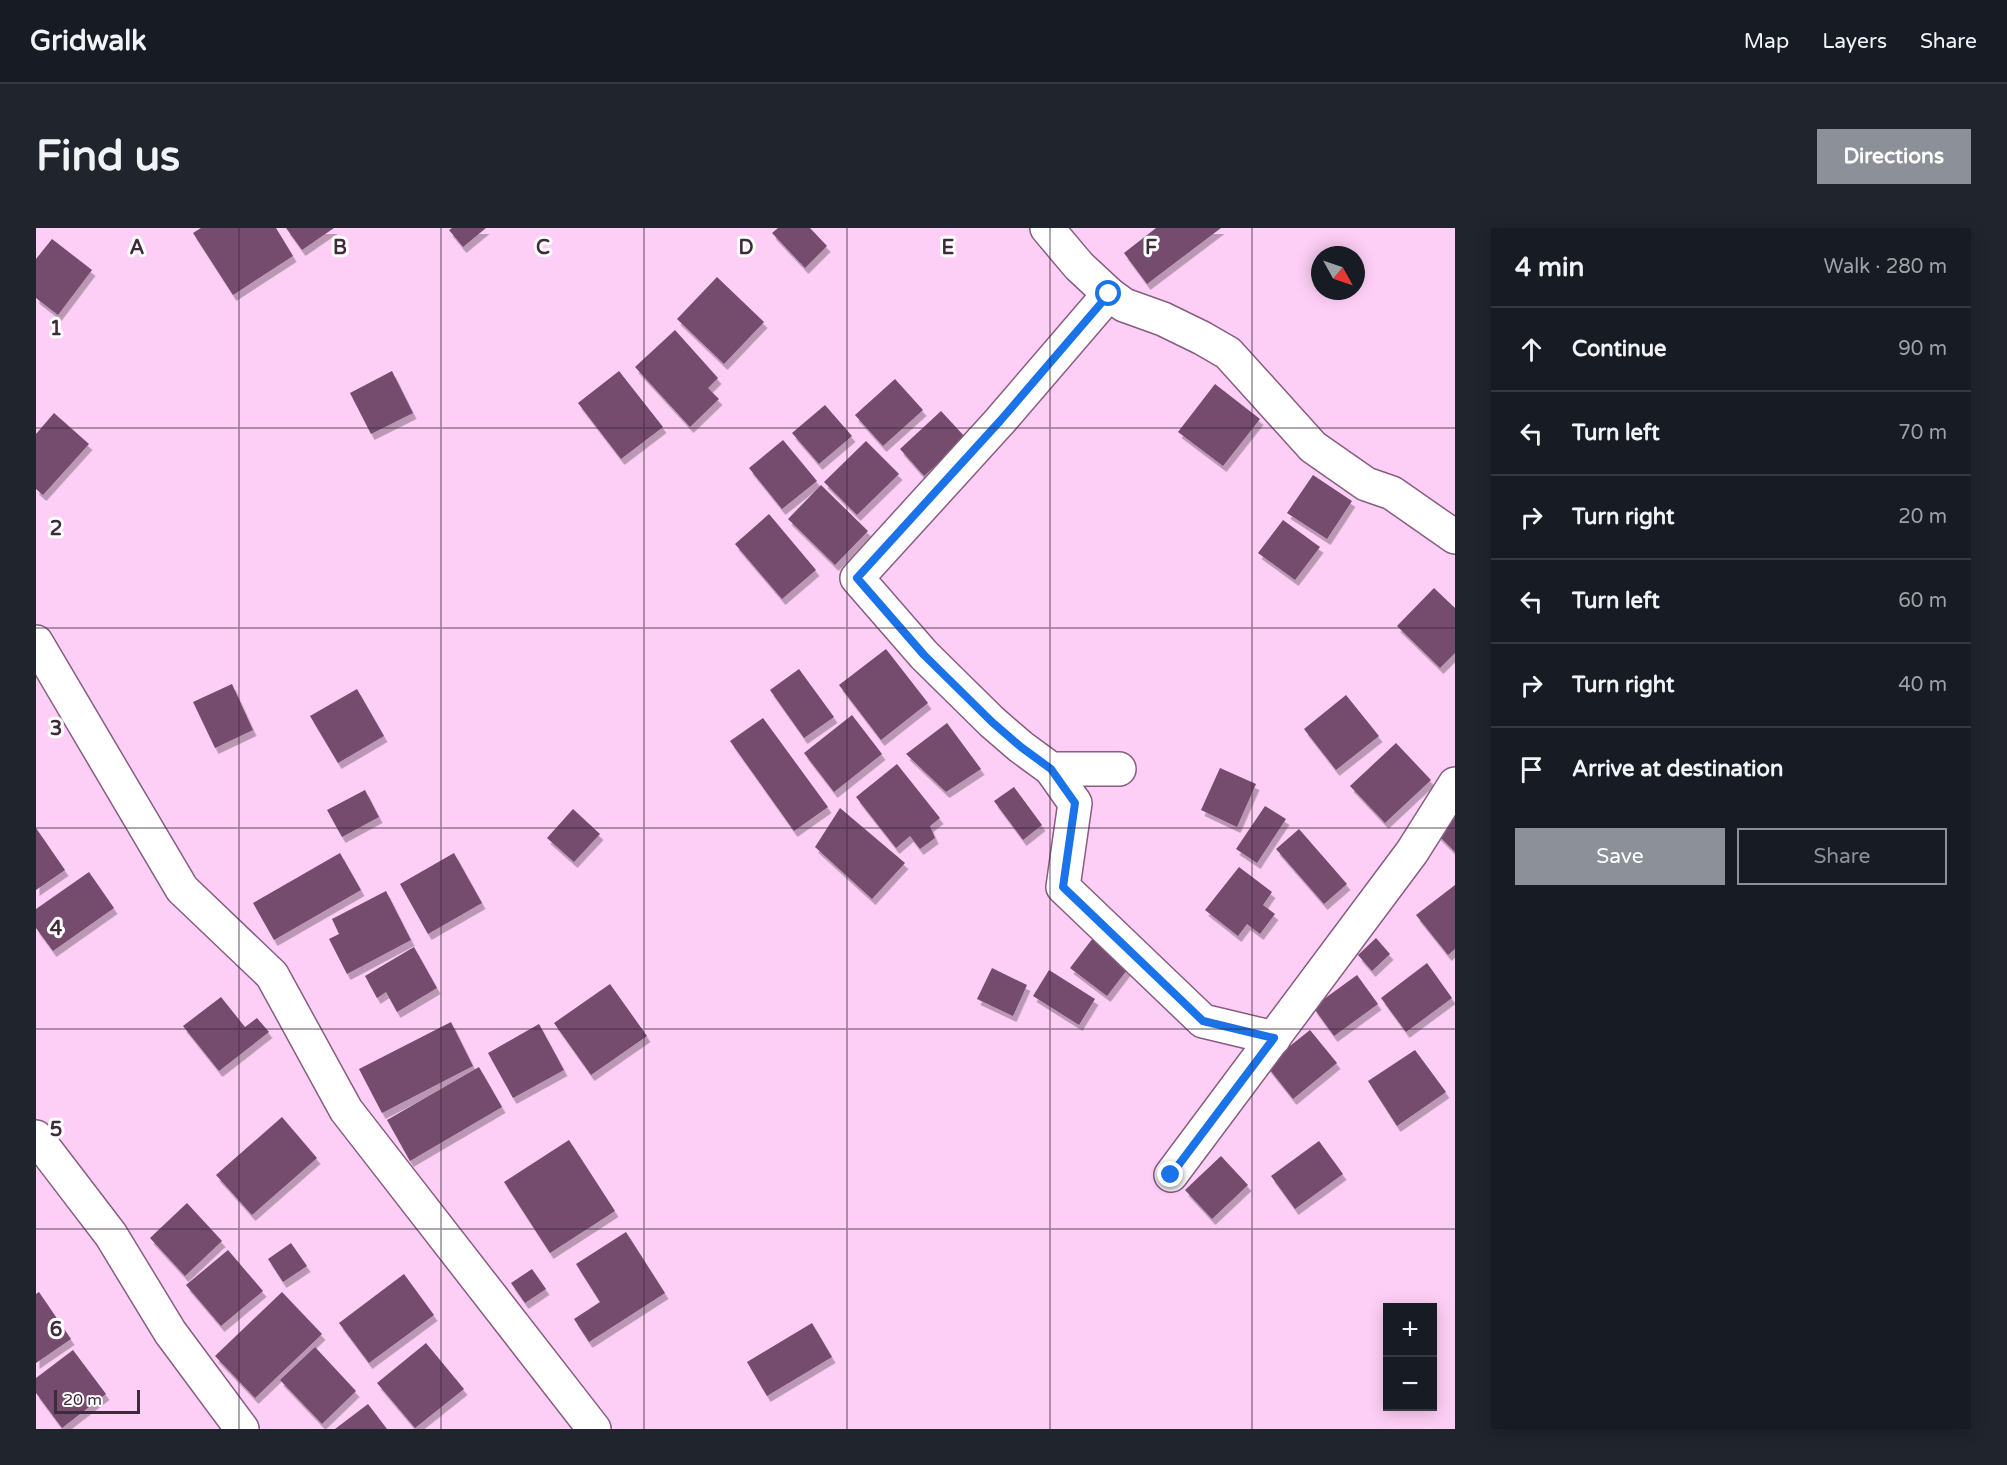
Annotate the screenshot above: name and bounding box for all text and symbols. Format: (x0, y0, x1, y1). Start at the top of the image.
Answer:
text: Gridwalk (30, 24, 147, 58)
text: Map (1744, 29, 1789, 54)
text: Layers (1822, 29, 1887, 54)
text: Share (1920, 29, 1977, 54)
button: Directions (1817, 129, 1971, 184)
text: Find us (36, 131, 180, 182)
text: A (130, 236, 145, 260)
text: B (333, 236, 347, 260)
text: C (536, 236, 550, 260)
text: D (738, 236, 754, 260)
text: E (942, 236, 955, 260)
text: F (1145, 236, 1157, 260)
north arrow (1311, 246, 1365, 300)
text: 4 min (1515, 252, 1584, 283)
text: Walk · 280 m (1824, 255, 1947, 279)
route start (1095, 280, 1121, 306)
text: 1 (50, 317, 62, 341)
icon: ahead (1515, 333, 1548, 366)
text: Continue (1572, 336, 1667, 362)
text: 90 m (1898, 337, 1947, 361)
icon: left (1515, 417, 1548, 450)
text: Turn left (1572, 420, 1660, 446)
text: 70 m (1898, 421, 1947, 445)
icon: right (1515, 501, 1548, 534)
text: Turn right (1572, 504, 1674, 530)
text: 20 m (1898, 505, 1947, 529)
text: 2 (50, 517, 62, 541)
icon: left (1515, 585, 1548, 618)
text: Turn left (1572, 588, 1660, 614)
text: 60 m (1898, 589, 1947, 613)
icon: right (1515, 669, 1548, 702)
text: Turn right (1572, 672, 1674, 698)
text: 40 m (1898, 673, 1947, 697)
text: 3 (50, 717, 62, 741)
icon: arrive (1515, 753, 1548, 786)
text: Arrive at destination (1572, 756, 1783, 782)
button: Save (1515, 828, 1725, 885)
button: Share (1737, 828, 1947, 885)
text: 4 (50, 917, 63, 941)
text: 5 (50, 1118, 62, 1142)
route end (1157, 1161, 1183, 1187)
map controls (1383, 1303, 1437, 1411)
button: + (1383, 1303, 1437, 1357)
text: 6 (50, 1318, 62, 1342)
button: − (1383, 1357, 1437, 1411)
scale bar (54, 1387, 140, 1414)
text: 20 m (63, 1390, 102, 1410)

